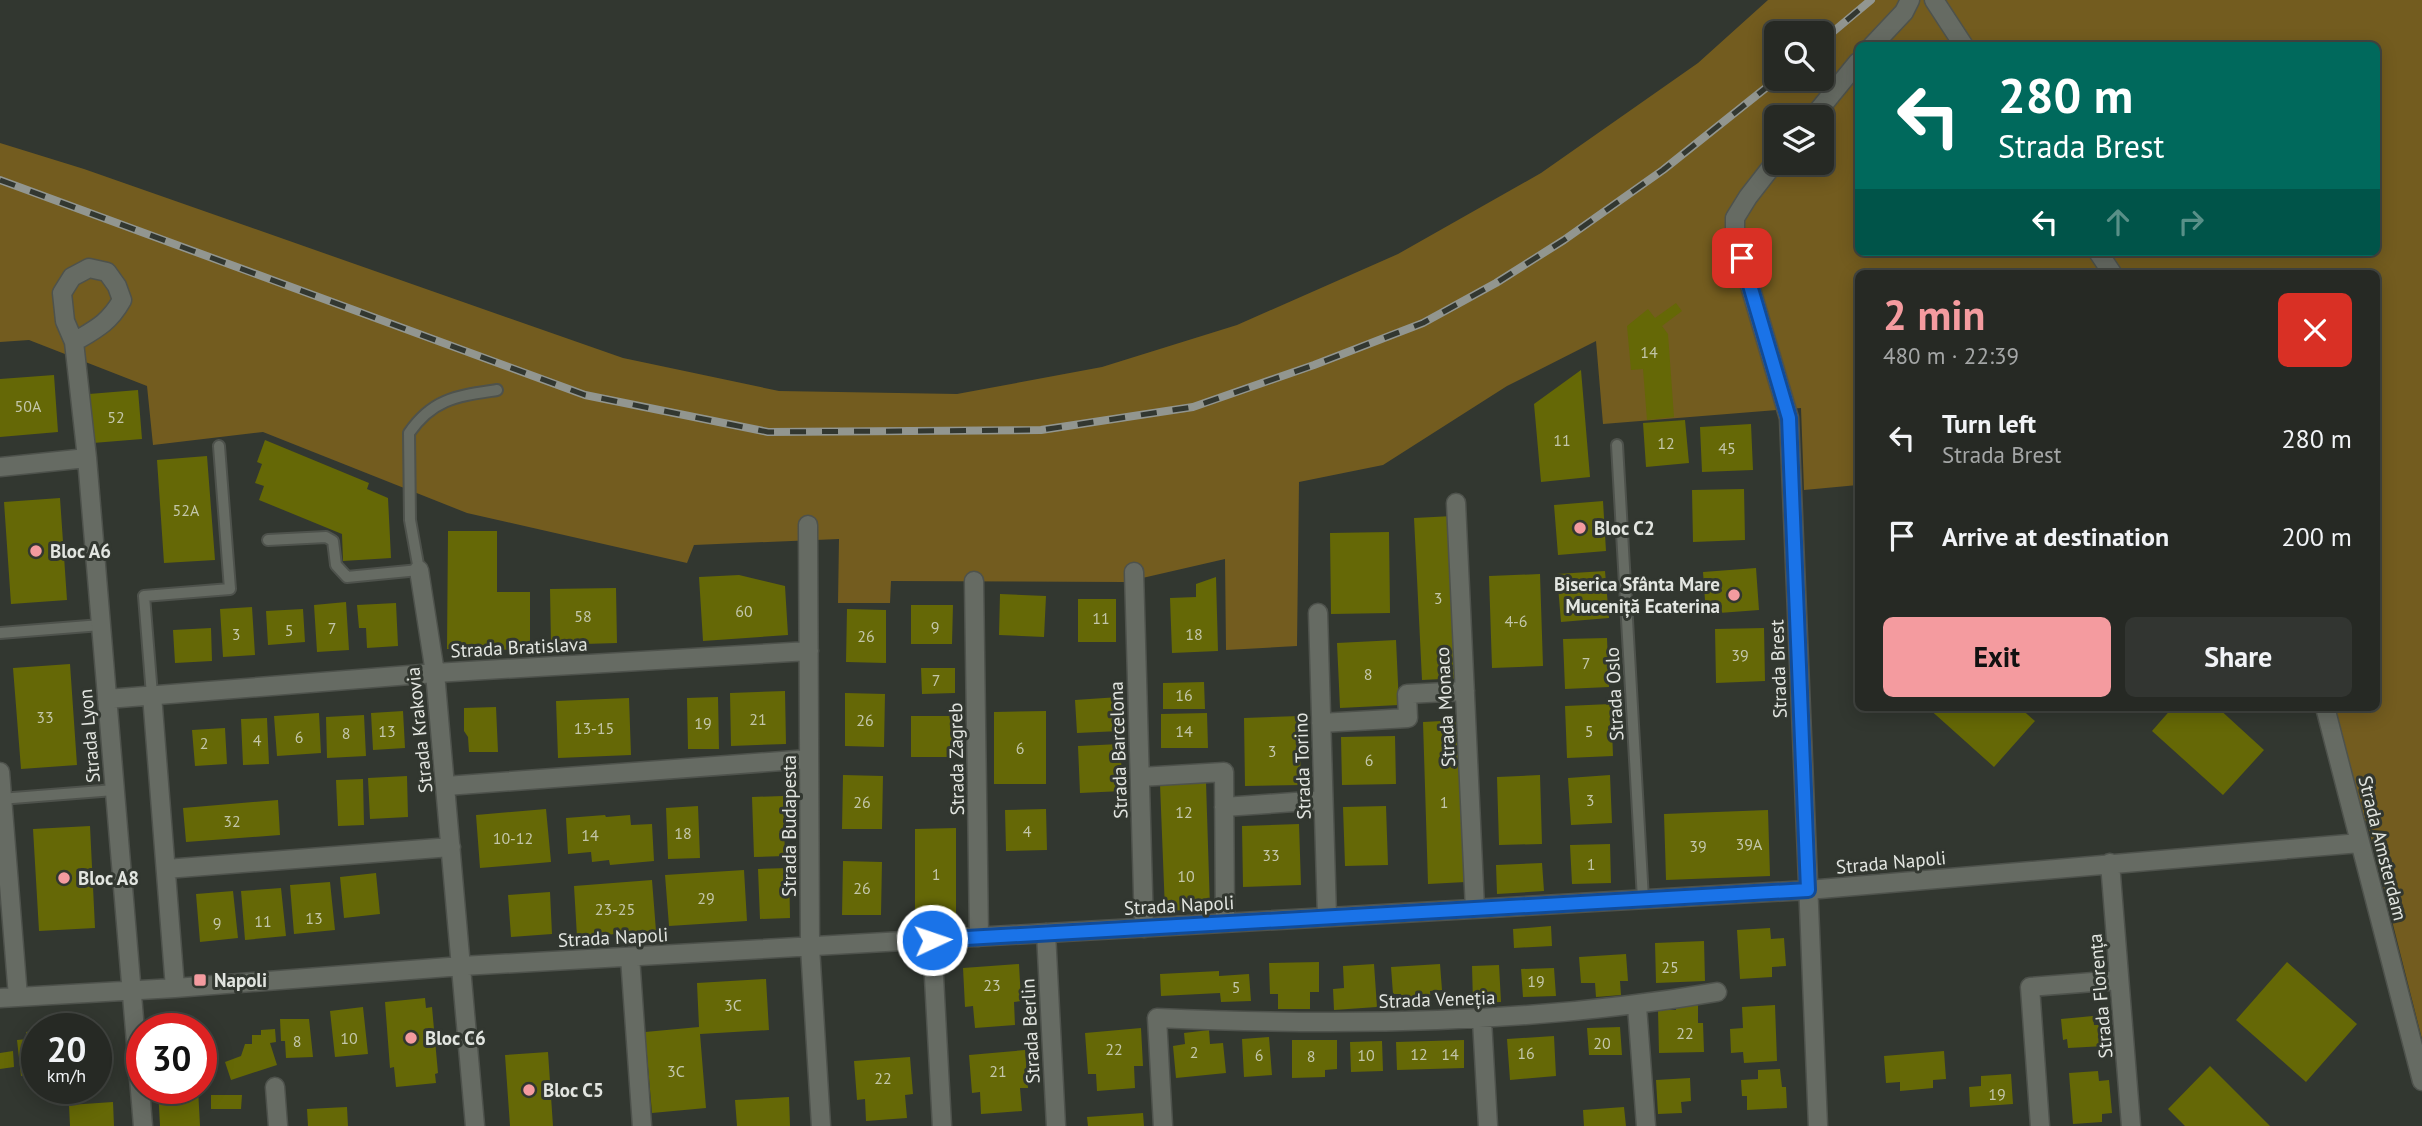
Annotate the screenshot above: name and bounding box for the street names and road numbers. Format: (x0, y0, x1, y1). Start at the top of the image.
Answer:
street label: Strada Brest (1764, 619, 1792, 719)
street label: Strada Bratislava (450, 631, 588, 663)
street label: Strada Monaco (1430, 646, 1460, 768)
street label: Strada Oslo (1600, 646, 1628, 742)
street label: Strada Krakovia (400, 666, 438, 794)
street label: Strada Barcelona (1104, 681, 1132, 819)
street label: Strada Lyon (73, 688, 105, 784)
street label: Strada Zagreb (943, 702, 969, 816)
street label: Strada Torino (1288, 712, 1316, 820)
street label: Strada Budapesta (777, 755, 801, 897)
street label: Strada Amsterdam (2353, 773, 2413, 923)
street label: Strada Napoli (1835, 845, 1947, 879)
street label: Strada Napoli (1123, 890, 1235, 920)
street label: Strada Napoli (557, 922, 669, 952)
street label: Strada Florența (2083, 933, 2117, 1059)
street label: Strada Berlin (1015, 978, 1045, 1084)
street label: Strada Veneția (1378, 985, 1496, 1013)

